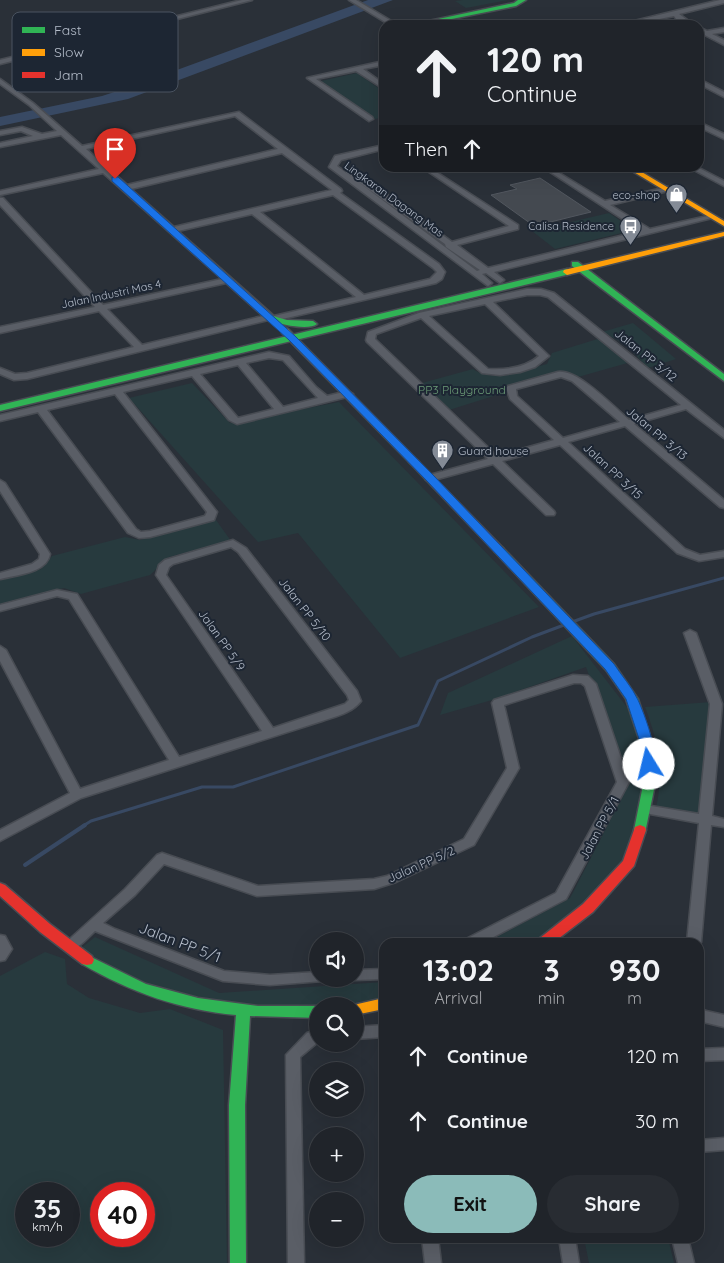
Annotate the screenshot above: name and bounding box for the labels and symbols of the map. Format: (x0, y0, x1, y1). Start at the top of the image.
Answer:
legend (12, 12, 178, 92)
text: Fast (54, 21, 82, 39)
text: Slow (54, 43, 84, 61)
text: Jam (54, 66, 83, 84)
pin (94, 128, 136, 179)
street label: Lingkaran Dagang Mas (342, 158, 446, 240)
shop icon: eco-shop (664, 183, 688, 214)
place label: eco-shop (612, 188, 660, 202)
bus stop icon: Calisa Residence (618, 214, 642, 245)
place label: Calisa Residence (528, 219, 614, 233)
street label: Jalan Industri Mas 4 (60, 277, 162, 311)
street label: Jalan PP 3/12 (612, 325, 680, 385)
park label: PP3 Playground (418, 382, 506, 397)
street label: Jalan PP 3/13 (623, 403, 691, 463)
building icon: Guard house (430, 438, 454, 469)
street label: Jalan PP 3/15 (580, 440, 646, 502)
place label: Guard house (458, 443, 529, 458)
street label: Jalan PP 5/10 (276, 574, 334, 644)
street label: Jalan PP 5/9 (195, 606, 249, 674)
position arrow (622, 737, 674, 789)
street label: Jalan PP 5/1 (576, 794, 622, 862)
street label: Jalan PP 5/2 (385, 842, 457, 885)
street label: Jalan PP 5/1 (136, 918, 224, 966)
speed limit sign: 40 (90, 1182, 155, 1247)

